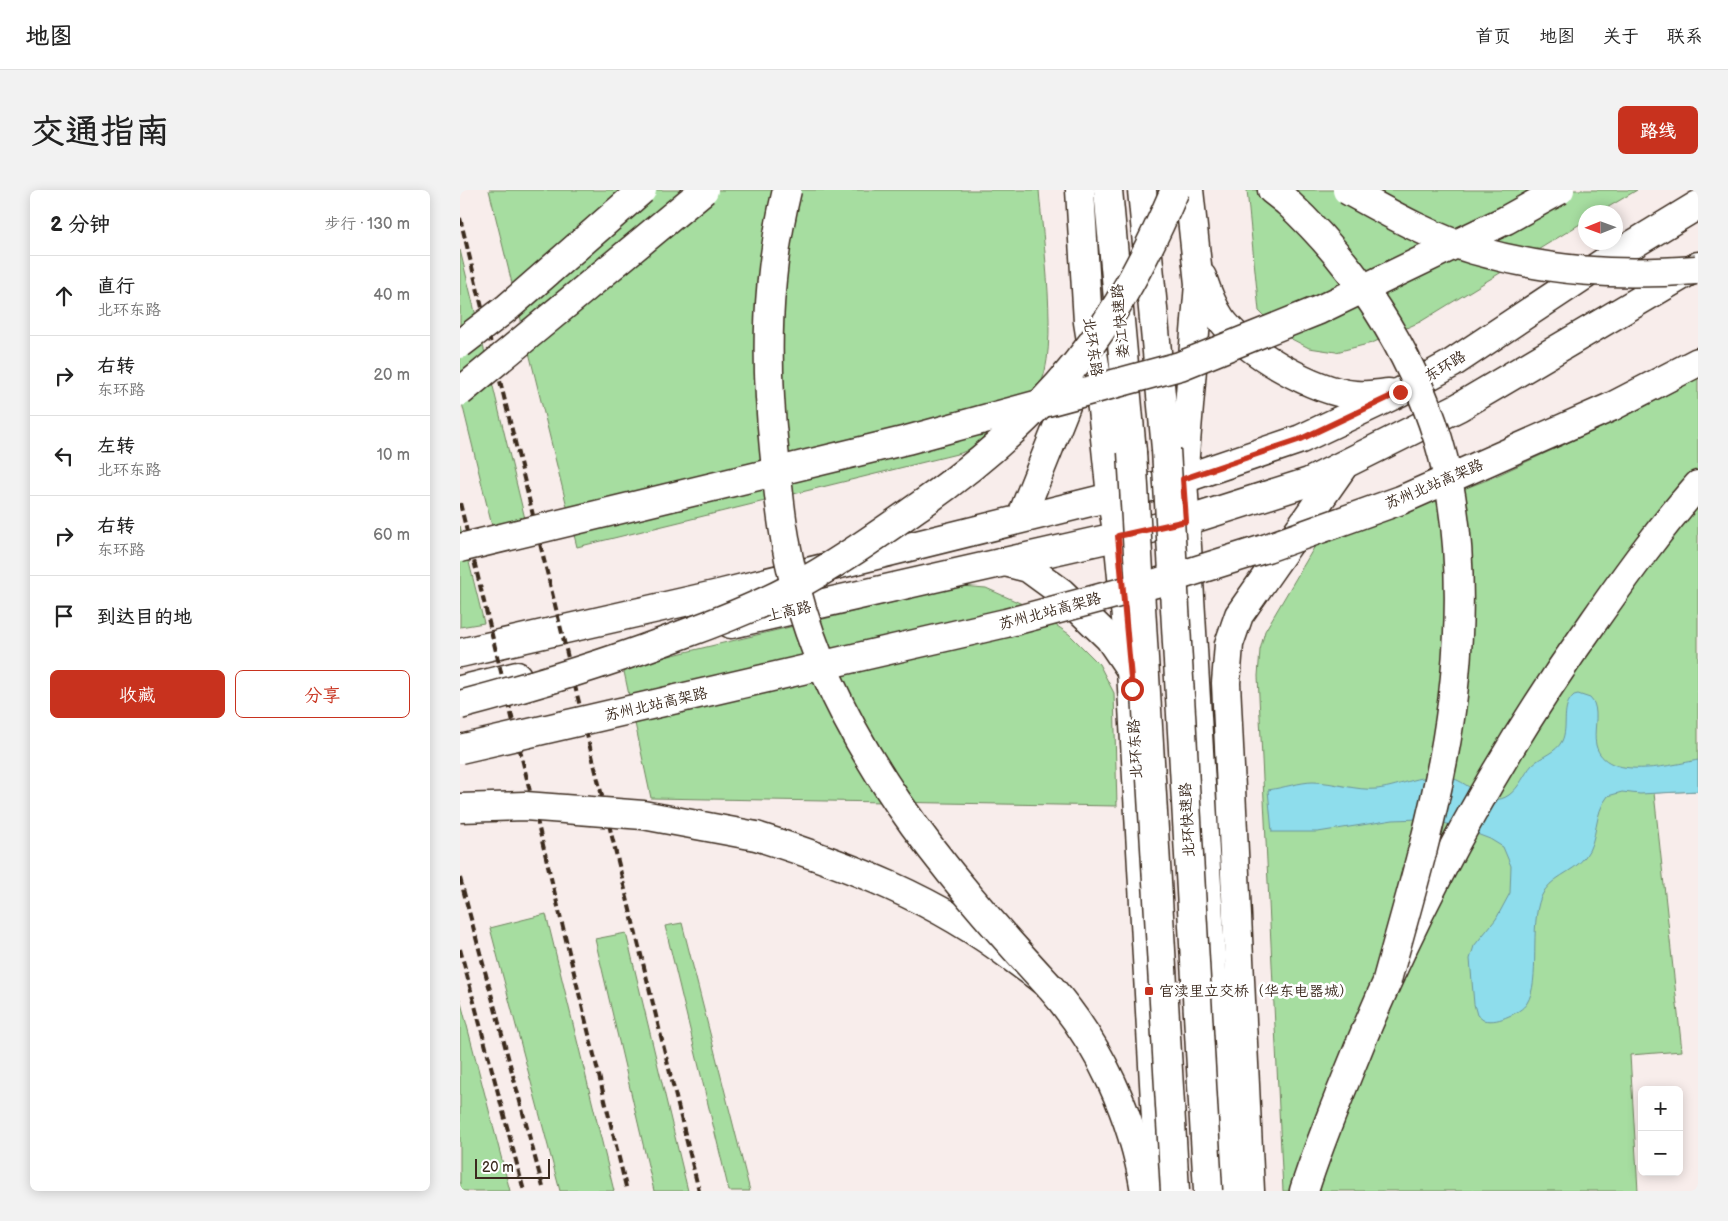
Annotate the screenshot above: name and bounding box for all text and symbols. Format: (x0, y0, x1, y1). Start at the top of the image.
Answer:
text: 地图 (25, 22, 73, 51)
text: 首页 (1475, 26, 1511, 47)
text: 地图 (1539, 26, 1575, 47)
text: 关于 (1603, 26, 1639, 47)
text: 联系 (1667, 26, 1703, 47)
button: 路线 (1618, 106, 1698, 154)
text: 交通指南 (30, 111, 170, 154)
north arrow (1578, 205, 1623, 250)
text: 2 分钟 (50, 212, 110, 237)
text: 步行 · 130 m (325, 215, 410, 234)
text: 直行 (97, 275, 135, 298)
icon: ahead (50, 282, 78, 310)
street label: 娄江快速路 (1108, 283, 1133, 359)
text: 40 m (373, 286, 410, 305)
text: 北环东路 (97, 301, 161, 320)
street label: 北环东路 (1079, 316, 1106, 378)
street label: 东环路 (1421, 347, 1469, 386)
text: 右转 (97, 355, 135, 378)
icon: right (50, 362, 78, 390)
text: 20 m (374, 366, 410, 385)
text: 东环路 (97, 381, 145, 400)
route end (1389, 381, 1412, 404)
text: 左转 (97, 435, 135, 458)
icon: left (50, 442, 78, 470)
text: 10 m (377, 446, 410, 465)
street label: 苏州北站高架路 (1382, 455, 1486, 514)
text: 北环东路 (97, 461, 161, 480)
text: 右转 (97, 515, 135, 538)
icon: right (50, 522, 78, 550)
text: 60 m (373, 526, 410, 545)
text: 东环路 (97, 541, 145, 560)
street label: 苏州北站高架路 (997, 589, 1103, 634)
street label: 上高路 (765, 597, 813, 626)
icon: arrive (50, 602, 78, 630)
text: 到达目的地 (97, 606, 192, 629)
button: 收藏 (50, 670, 225, 718)
button: 分享 (235, 670, 410, 718)
route start (1121, 678, 1144, 701)
street label: 苏州北站高架路 (603, 683, 709, 726)
street label: 北环东路 (1124, 719, 1147, 779)
street label: 北环快速路 (1176, 782, 1199, 858)
place label: 官渎里立交桥（华东电器城） (1159, 982, 1354, 1001)
marker: 官渎里立交桥（华东电器城） (1143, 985, 1155, 997)
map controls (1638, 1086, 1683, 1176)
button: + (1638, 1086, 1683, 1131)
button: − (1638, 1131, 1683, 1176)
scale bar (475, 1156, 550, 1179)
text: 20 m (482, 1159, 514, 1176)

